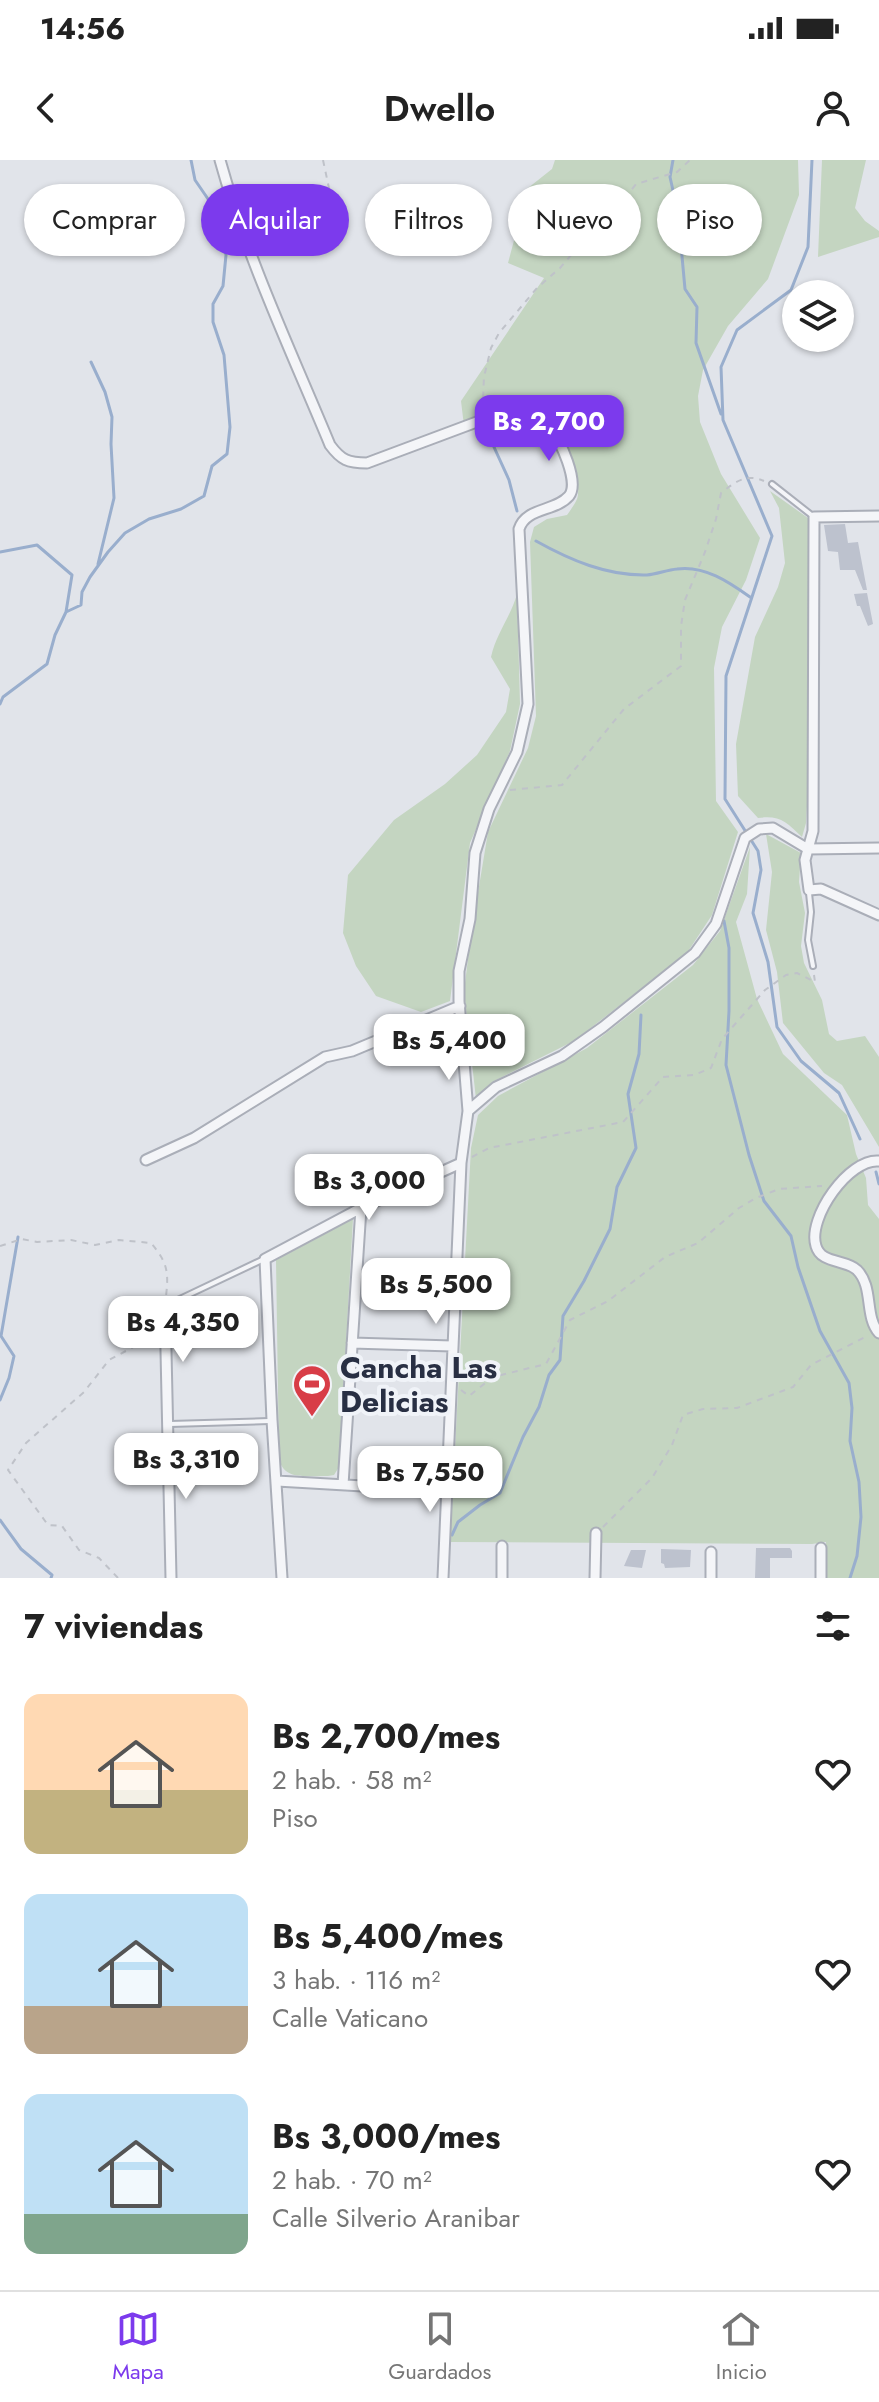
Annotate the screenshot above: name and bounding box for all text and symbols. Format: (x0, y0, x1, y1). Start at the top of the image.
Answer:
text: 14:56 (40, 7, 125, 50)
text: Dwello (384, 82, 495, 134)
icon: back (24, 86, 68, 130)
icon: person (811, 86, 855, 130)
chip: Comprar (24, 184, 185, 256)
chip: Alquilar (201, 184, 349, 256)
chip: Filtros (365, 184, 492, 256)
chip: Nuevo (508, 184, 641, 256)
chip: Piso (657, 184, 762, 256)
map controls (782, 280, 854, 352)
button: layers (782, 280, 854, 352)
pin: Bs 2,700 (466, 395, 632, 463)
text: Bs 2,700 (493, 402, 605, 440)
pin: Bs 5,400 (366, 1014, 532, 1082)
text: Bs 5,400 (392, 1021, 506, 1059)
pin: Bs 3,000 (286, 1154, 452, 1222)
text: Bs 3,000 (313, 1161, 425, 1199)
pin: Bs 5,500 (353, 1258, 519, 1326)
text: Bs 5,500 (379, 1265, 493, 1303)
pin: Bs 4,350 (100, 1296, 266, 1364)
text: Bs 4,350 (126, 1303, 240, 1341)
place label: Cancha Las Delicias (340, 1346, 497, 1423)
sports icon: Cancha Las Delicias (291, 1363, 333, 1418)
pin: Bs 3,310 (103, 1433, 269, 1501)
text: Bs 3,310 (132, 1440, 240, 1478)
pin: Bs 7,550 (347, 1446, 513, 1514)
text: Bs 7,550 (375, 1453, 485, 1491)
text: 7 viviendas (24, 1602, 203, 1651)
icon: filters (811, 1604, 855, 1648)
text: Bs 2,700/mes (272, 1712, 500, 1761)
icon: home (88, 1726, 184, 1822)
icon: heart (811, 1752, 855, 1796)
text: 2 hab. · 58 m² (272, 1761, 431, 1799)
text: Piso (272, 1799, 318, 1837)
text: Bs 5,400/mes (272, 1912, 503, 1961)
icon: home (88, 1926, 184, 2022)
icon: heart (811, 1952, 855, 1996)
text: 3 hab. · 116 m² (272, 1961, 440, 1999)
text: Calle Vaticano (272, 1999, 428, 2037)
text: Bs 3,000/mes (272, 2112, 501, 2161)
icon: home (88, 2126, 184, 2222)
icon: heart (811, 2152, 855, 2196)
text: 2 hab. · 70 m² (272, 2161, 432, 2199)
text: Calle Silverio Aranibar (272, 2199, 520, 2237)
tab: Mapa (112, 2307, 164, 2387)
tab: Guardados (388, 2307, 491, 2387)
tab: Inicio (716, 2307, 767, 2387)

